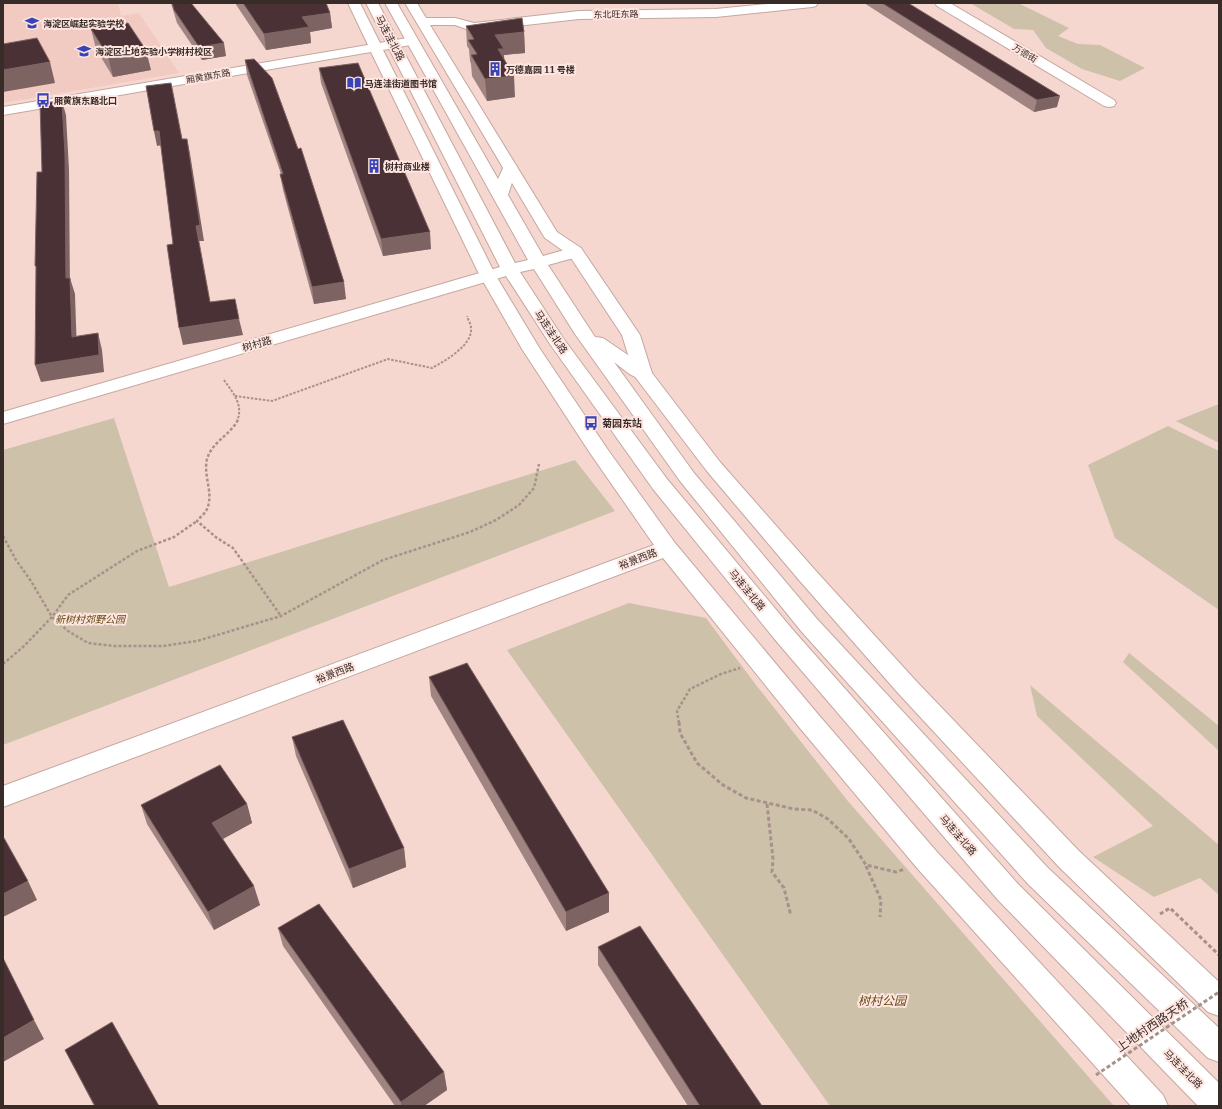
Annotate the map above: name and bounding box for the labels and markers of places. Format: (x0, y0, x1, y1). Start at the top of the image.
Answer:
school or university icon: 海淀区崛起实验学校 (24, 15, 40, 31)
place label: 海淀区崛起实验学校 (43, 18, 125, 29)
school or university icon: 海淀区上地实验小学树村校区 (76, 43, 92, 59)
place label: 海淀区上地实验小学树村校区 (95, 46, 212, 57)
building icon: 万德嘉园 11 号楼 (487, 61, 503, 77)
place label: 万德嘉园 11 号楼 (506, 64, 575, 75)
library icon: 马连洼街道图书馆 (346, 75, 362, 91)
place label: 马连洼街道图书馆 (365, 78, 437, 89)
bus stop icon: 厢黄旗东路北口 (35, 92, 51, 108)
place label: 厢黄旗东路北口 (54, 95, 117, 106)
building icon: 树村商业楼 (366, 158, 382, 174)
place label: 树村商业楼 (385, 161, 430, 172)
bus stop icon: 菊园东站 (583, 415, 599, 431)
place label: 菊园东站 (602, 417, 642, 430)

